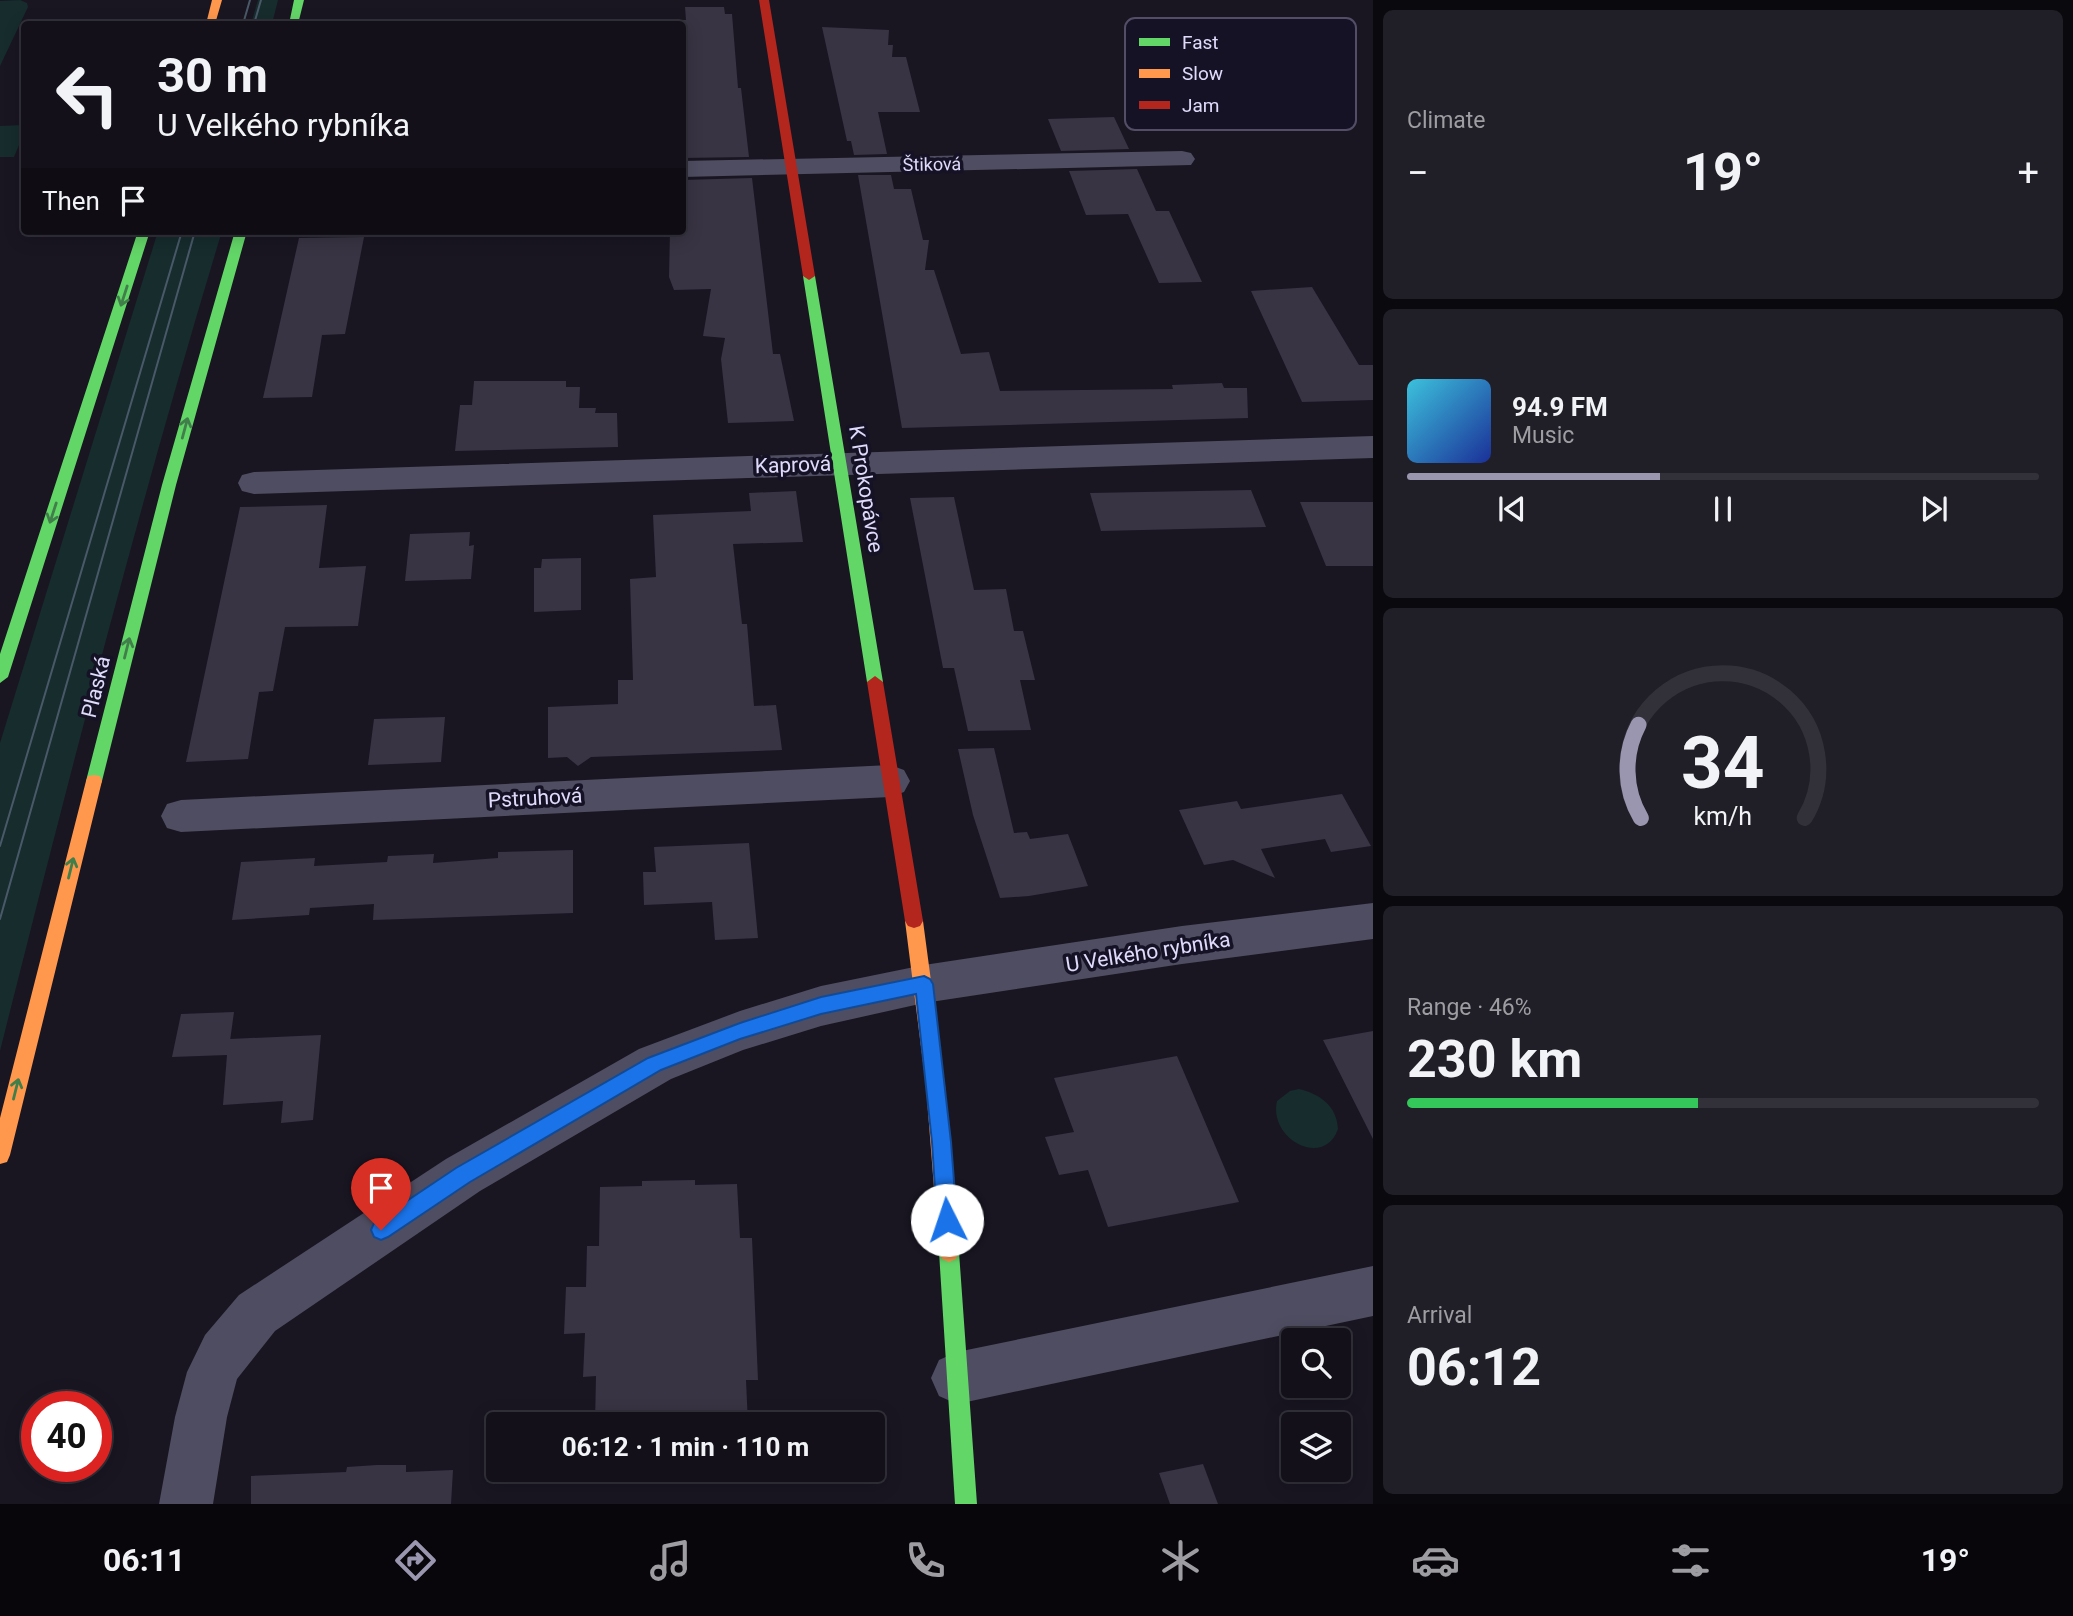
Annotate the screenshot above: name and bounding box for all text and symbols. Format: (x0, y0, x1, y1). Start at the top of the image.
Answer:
legend (1125, 18, 1356, 130)
text: Fast (1182, 31, 1219, 54)
text: 30 m (157, 47, 268, 104)
icon: left (42, 49, 133, 140)
text: Slow (1182, 62, 1223, 85)
text: Jam (1182, 94, 1219, 117)
text: U Velkého rybníka (157, 106, 410, 144)
text: Climate (1407, 107, 1486, 134)
text: 19° (1683, 142, 1763, 203)
text: − (1407, 151, 1429, 195)
text: + (2017, 151, 2039, 195)
street label: Štiková (903, 153, 961, 175)
icon: arrive (114, 182, 152, 220)
text: Then (42, 186, 100, 216)
one-way arrow (116, 285, 129, 307)
text: 94.9 FM (1512, 392, 1608, 422)
one-way arrow (179, 417, 192, 439)
text: Music (1512, 422, 1574, 449)
street label: K Prokopávce (844, 424, 888, 554)
street label: Kaprová (754, 452, 832, 478)
icon: previous (1493, 490, 1531, 528)
icon: pause (1704, 490, 1742, 528)
icon: next (1915, 490, 1953, 528)
one-way arrow (46, 501, 58, 523)
one-way arrow (121, 637, 134, 660)
street label: Plaská (77, 654, 115, 720)
text: 34 (1681, 720, 1765, 806)
street label: Pstruhová (487, 784, 583, 812)
text: km/h (1694, 802, 1752, 831)
one-way arrow (65, 858, 78, 880)
street label: U Velkého rybníka (1064, 927, 1232, 977)
text: Range · 46% (1407, 994, 1532, 1021)
text: 230 km (1407, 1029, 1582, 1090)
one-way arrow (10, 1078, 23, 1101)
pin (351, 1158, 411, 1230)
icon: arrive (362, 1169, 400, 1207)
position arrow (910, 1183, 984, 1257)
text: Arrival (1407, 1302, 1472, 1329)
map controls (1281, 1328, 1351, 1482)
button: search (1281, 1328, 1351, 1398)
text: 06:12 (1407, 1337, 1541, 1398)
speed limit sign: 40 (21, 1391, 112, 1482)
button: layers (1281, 1412, 1351, 1482)
text: 06:12 · 1 min · 110 m (562, 1432, 809, 1462)
icon: directions (391, 1536, 440, 1585)
icon: music (646, 1536, 695, 1585)
icon: phone (901, 1536, 950, 1585)
icon: climate (1156, 1536, 1205, 1585)
icon: car (1411, 1536, 1460, 1585)
icon: filters (1666, 1536, 1715, 1585)
text: 06:11 (103, 1541, 185, 1579)
text: 19° (1921, 1541, 1970, 1579)

